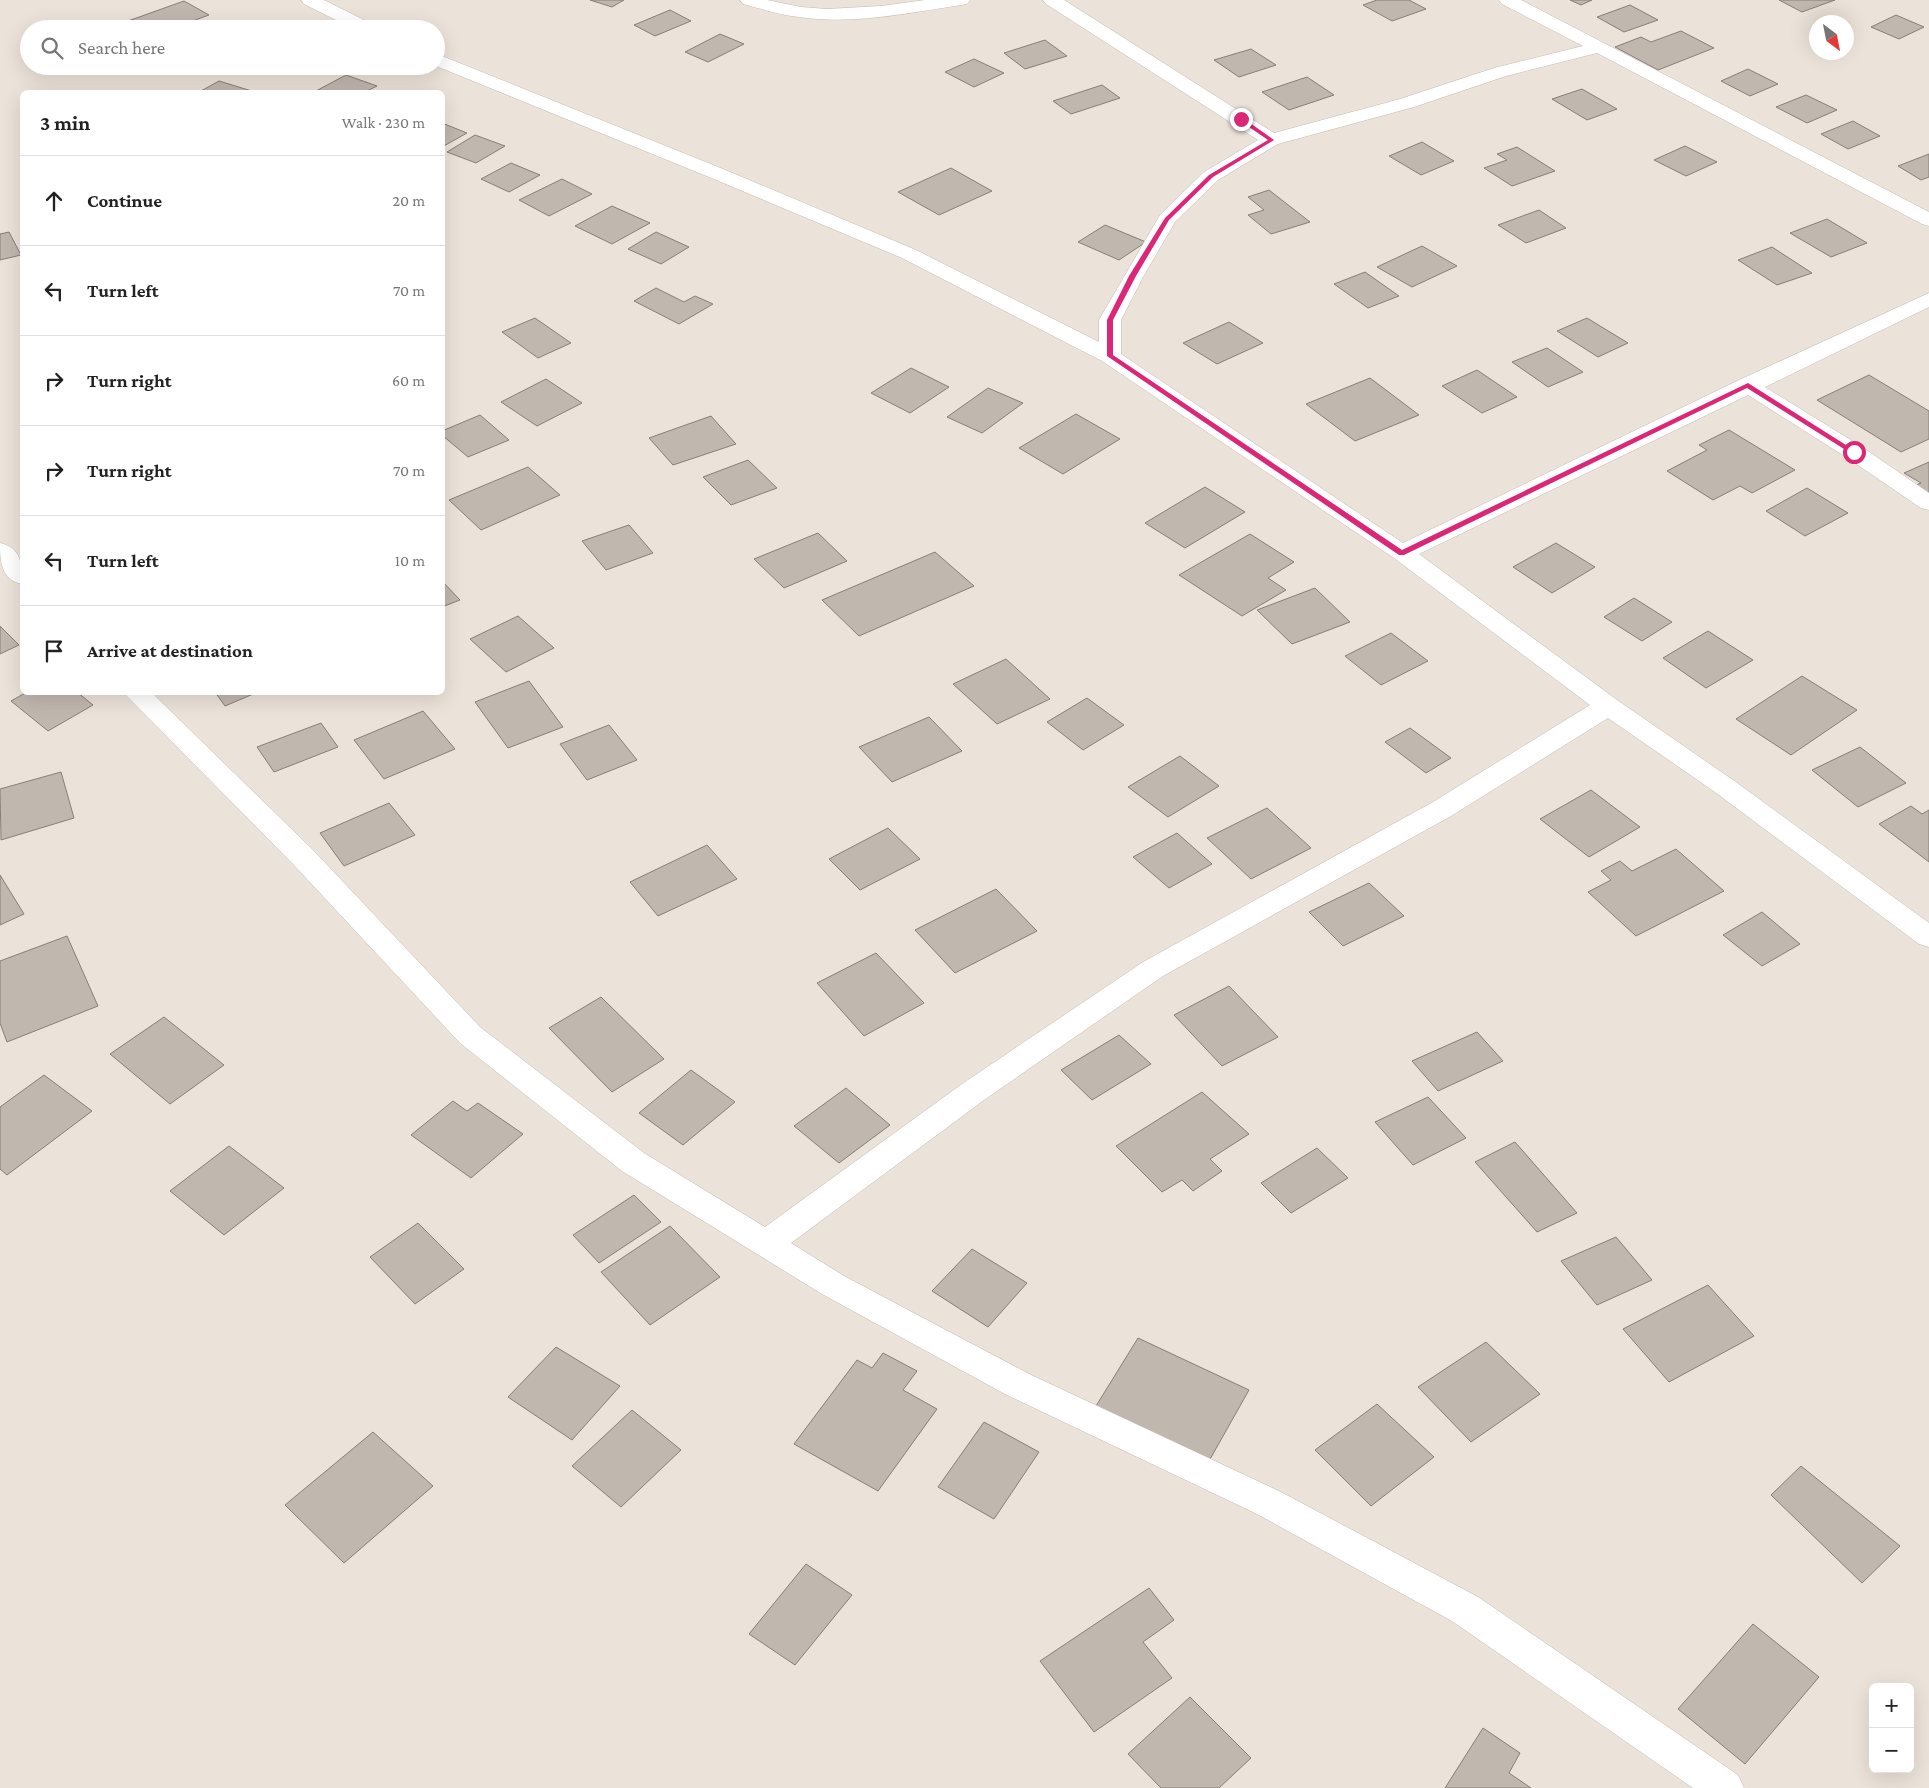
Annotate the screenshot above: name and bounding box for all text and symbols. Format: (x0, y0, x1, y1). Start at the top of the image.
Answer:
north arrow (1809, 15, 1854, 60)
search box (20, 20, 445, 75)
icon: search (38, 34, 66, 62)
text: Search here (78, 37, 165, 58)
route end (1230, 108, 1253, 131)
text: 3 min (40, 111, 90, 135)
text: Walk · 230 m (342, 114, 425, 131)
icon: ahead (40, 187, 68, 215)
text: Continue (87, 190, 162, 211)
text: 20 m (392, 192, 425, 209)
icon: left (40, 277, 68, 305)
text: Turn left (87, 280, 159, 301)
text: 70 m (393, 282, 425, 299)
icon: right (40, 367, 68, 395)
text: Turn right (87, 370, 172, 391)
text: 60 m (392, 372, 425, 389)
route start (1843, 441, 1866, 464)
icon: right (40, 457, 68, 485)
text: Turn right (87, 460, 172, 481)
text: 70 m (393, 462, 425, 479)
icon: left (40, 547, 68, 575)
text: Turn left (87, 550, 159, 571)
text: 10 m (395, 552, 425, 569)
icon: arrive (40, 637, 68, 665)
text: Arrive at destination (87, 640, 253, 661)
map controls (1869, 1683, 1914, 1773)
button: + (1869, 1683, 1914, 1728)
button: − (1869, 1728, 1914, 1773)

